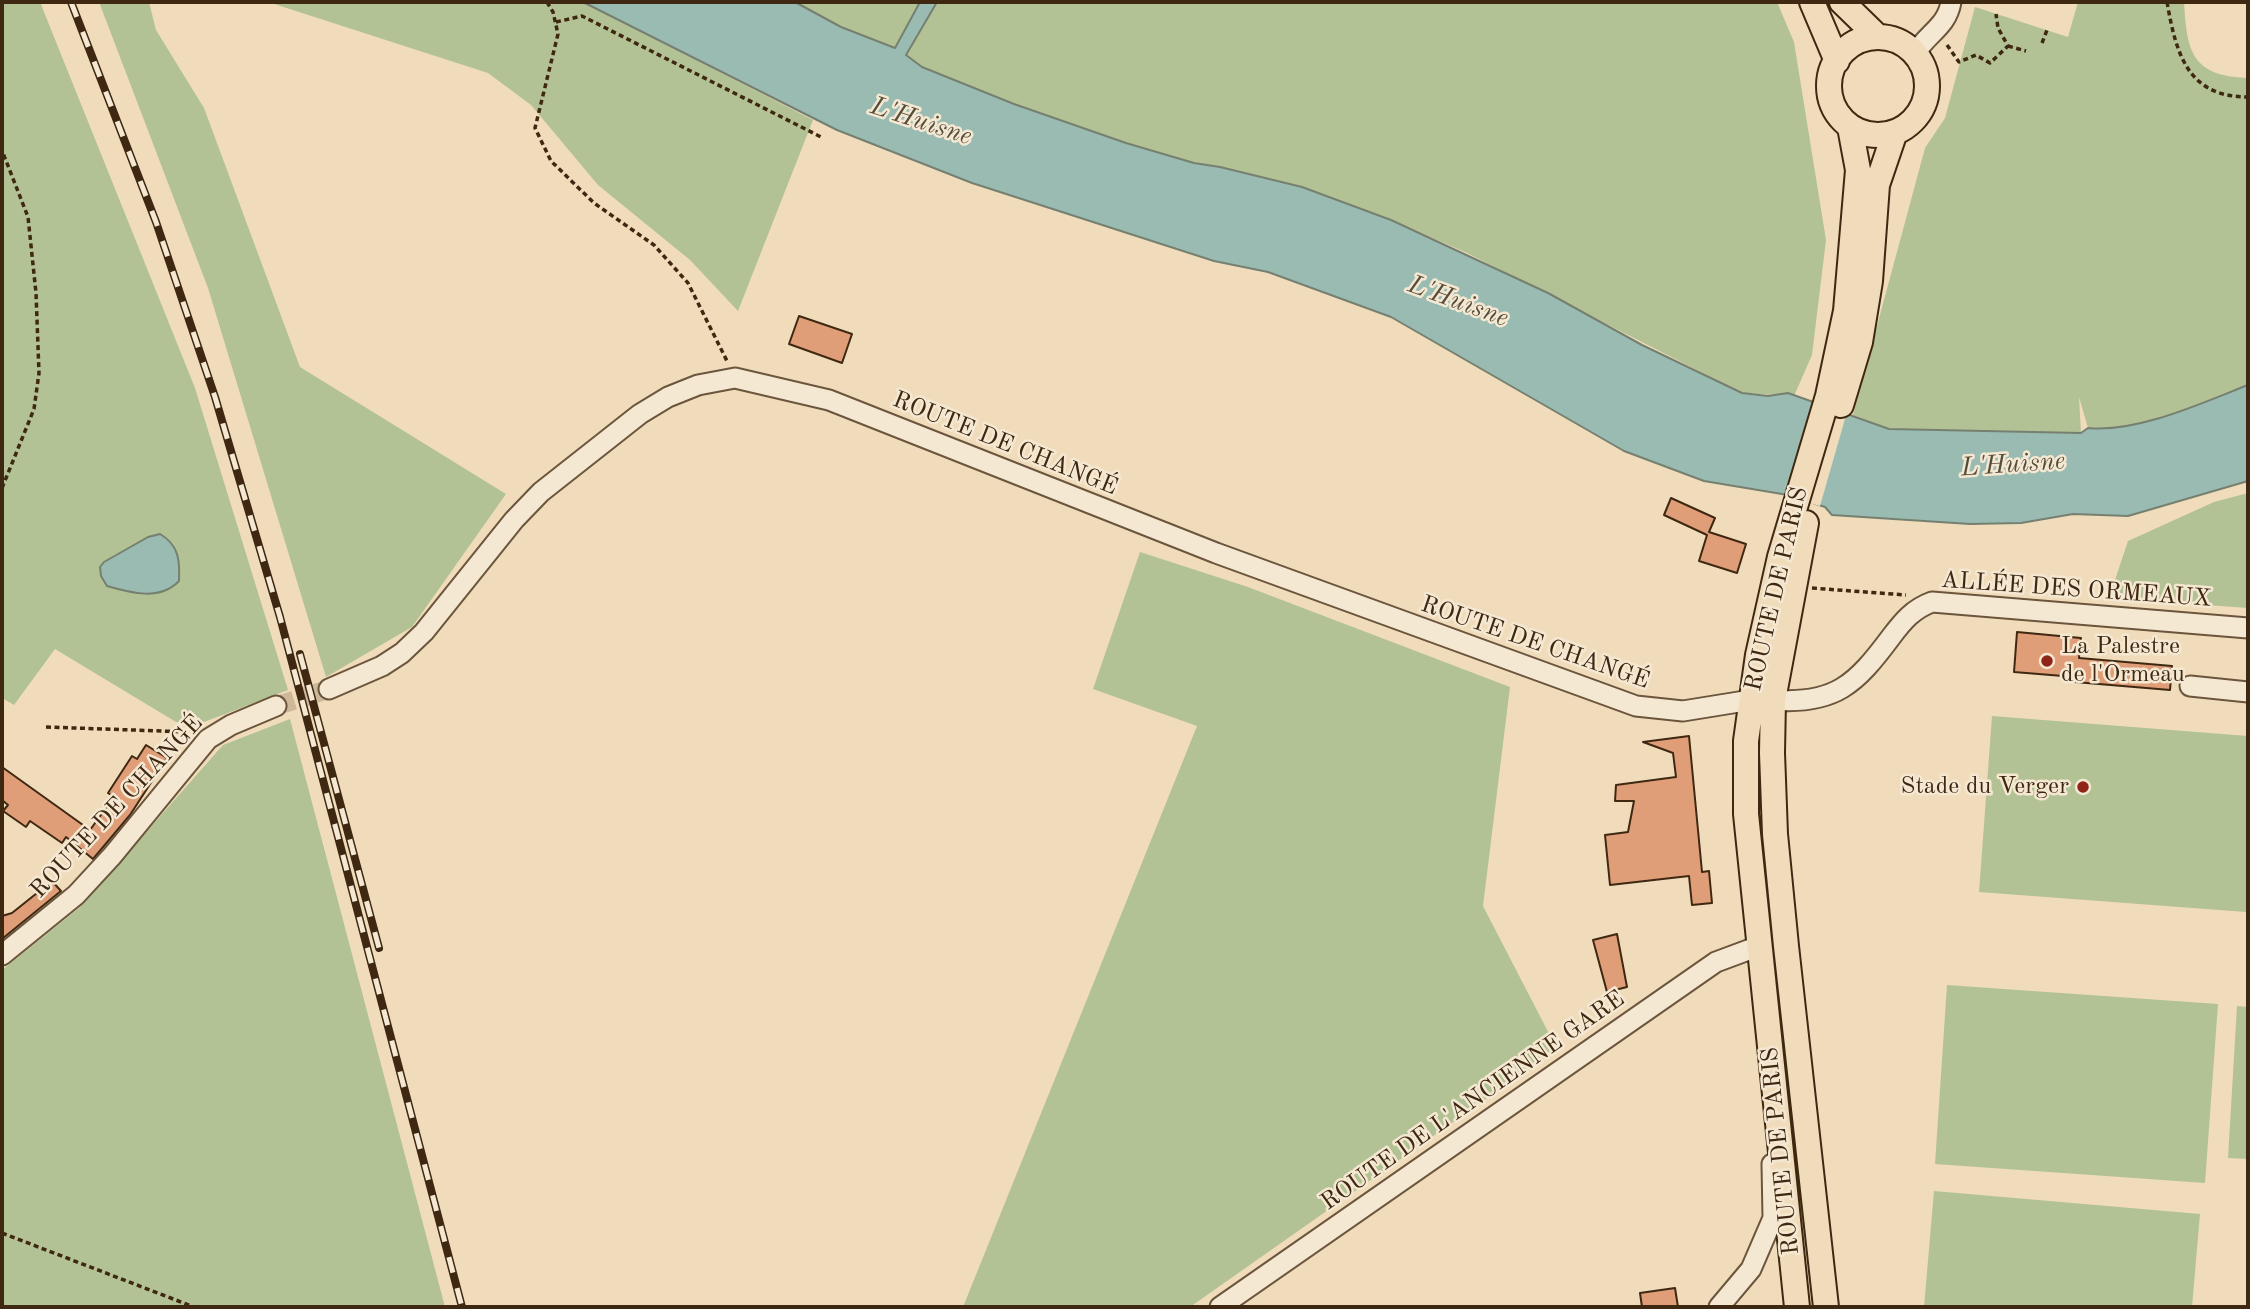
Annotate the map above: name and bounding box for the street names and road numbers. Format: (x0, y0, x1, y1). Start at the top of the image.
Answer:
street label: ROUTE DE CHANGÉ (888, 386, 1122, 502)
street label: ROUTE DE PARIS (1739, 484, 1815, 694)
street label: ALLÉE DES ORMEAUX (1940, 566, 2212, 614)
street label: ROUTE DE CHANGÉ (1417, 590, 1653, 696)
street label: ROUTE DE CHANGÉ (25, 709, 209, 905)
street label: ROUTE DE L'ANCIENNE GARE (1316, 985, 1630, 1217)
street label: ROUTE DE PARIS (1756, 1046, 1806, 1256)

